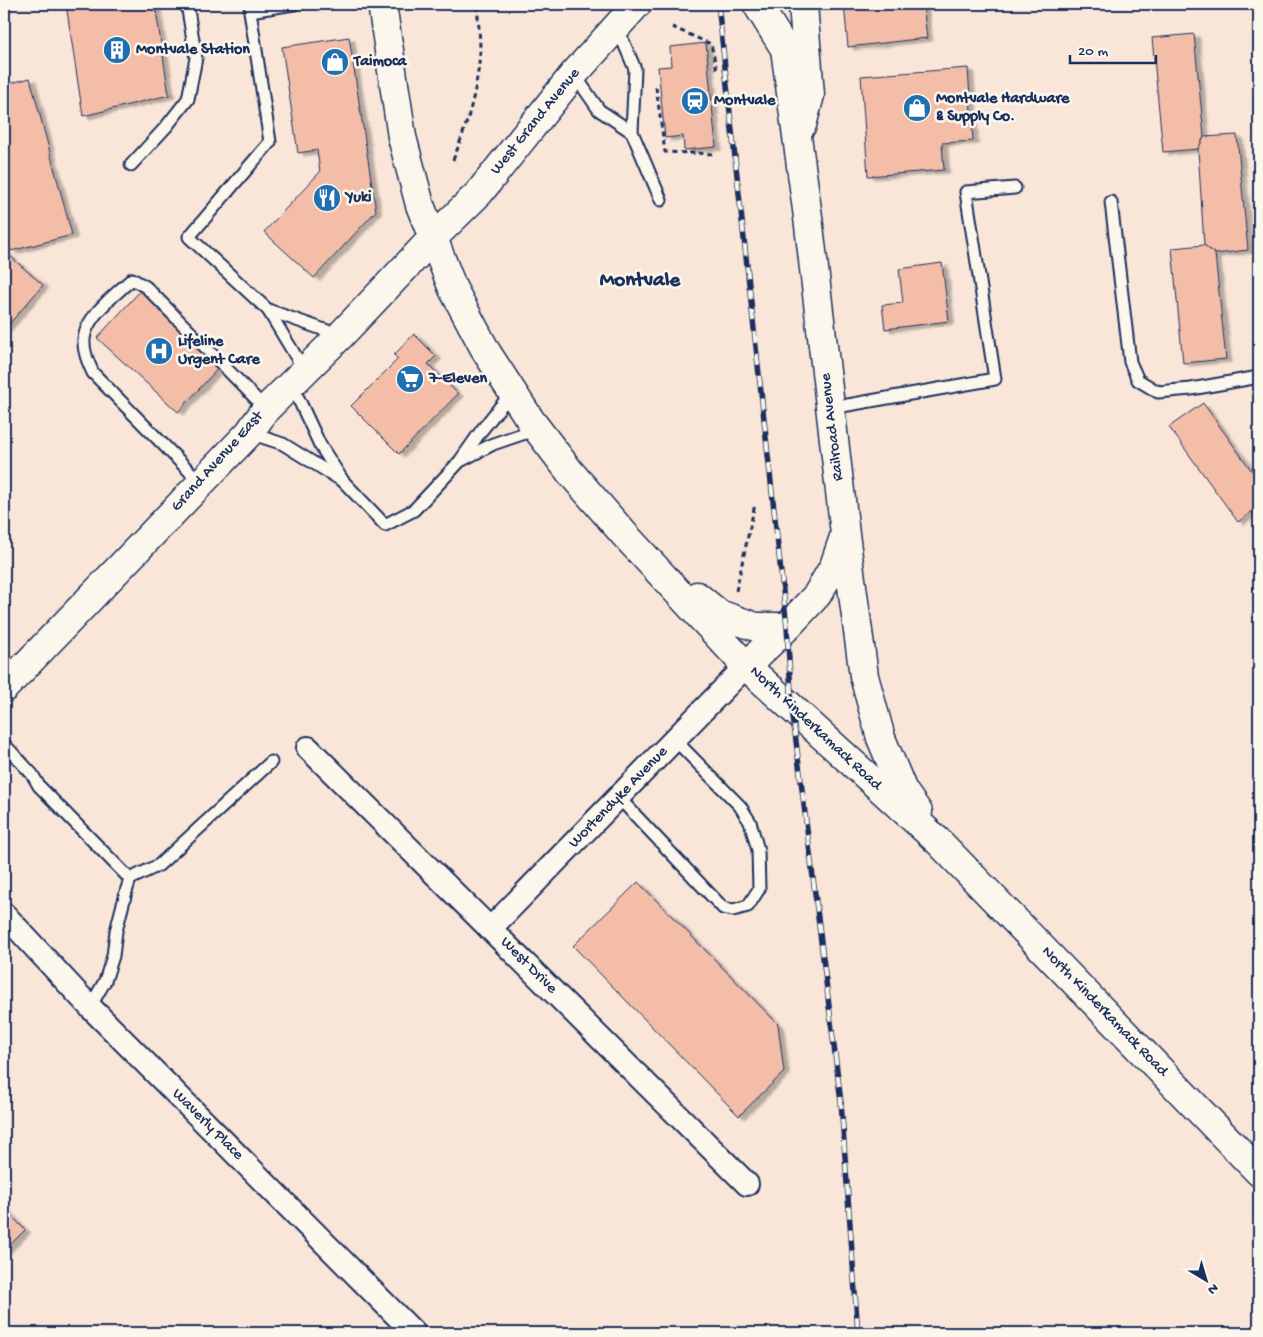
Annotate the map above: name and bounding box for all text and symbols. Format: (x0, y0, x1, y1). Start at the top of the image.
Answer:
scale bar (1070, 32, 1157, 64)
building icon: Montvale Station (102, 35, 132, 65)
place label: Montvale Station (136, 41, 250, 60)
text: 20 m (1078, 43, 1108, 61)
shop icon: Taimoca (320, 47, 350, 77)
place label: Taimoca (352, 53, 408, 72)
street label: West Grand Avenue (487, 64, 585, 179)
station icon: Montvale (680, 86, 710, 116)
place label: Montvale Hardware & Supply Co. (936, 90, 1070, 127)
place label: Montvale (714, 92, 776, 111)
shop icon: Montvale Hardware & Supply Co. (902, 93, 932, 123)
restaurant icon: Yuki (312, 183, 342, 213)
place label: Yuki (344, 189, 372, 208)
district label: Montvale (600, 269, 681, 294)
place label: Lifeline Urgent Care (178, 332, 260, 370)
hospital icon: Lifeline Urgent Care (144, 336, 174, 366)
supermarket icon: 7-Eleven (395, 364, 425, 394)
place label: 7-Eleven (428, 370, 487, 389)
street label: Railroad Avenue (817, 371, 849, 482)
street label: Grand Avenue East (168, 407, 269, 516)
street label: North Kinderkamack Road (745, 663, 886, 796)
street label: Wortendyke Avenue (565, 742, 673, 853)
street label: West Drive (495, 933, 561, 999)
street label: North Kinderkamack Road (1037, 943, 1172, 1082)
street label: Waverly Place (167, 1085, 247, 1165)
north arrow (1180, 1254, 1230, 1304)
text: N (1204, 1279, 1221, 1298)

